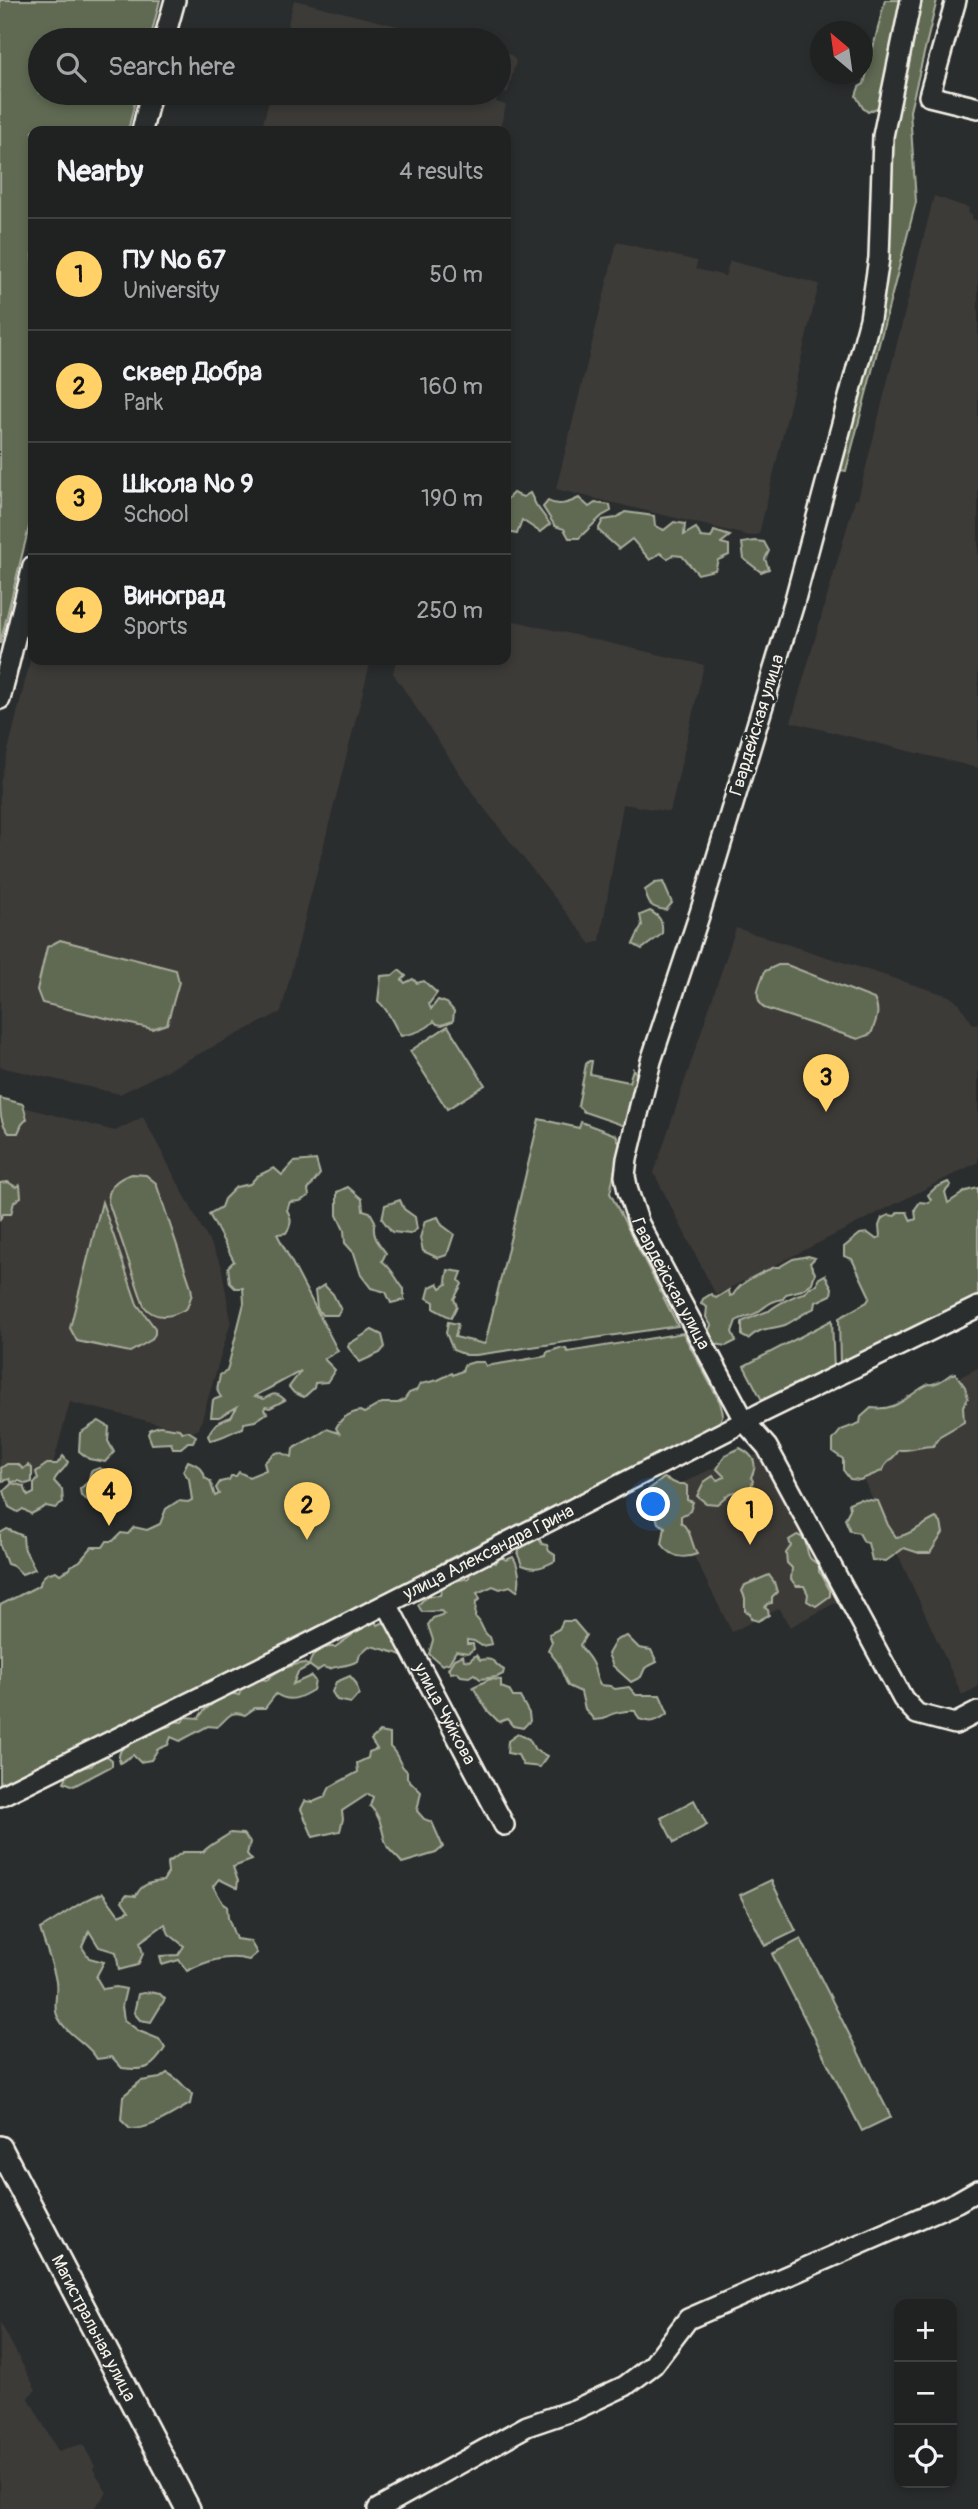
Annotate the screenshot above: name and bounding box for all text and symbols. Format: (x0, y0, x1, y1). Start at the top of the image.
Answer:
north arrow (810, 21, 873, 84)
search box (28, 28, 511, 105)
icon: search (52, 48, 90, 86)
text: Search here (108, 51, 235, 83)
text: Nearby (56, 153, 143, 190)
text: 4 results (399, 157, 483, 186)
text: ПУ № 67 (123, 244, 226, 276)
text: 1 (75, 260, 84, 289)
text: 50 m (429, 260, 483, 289)
text: University (123, 276, 219, 305)
text: сквер Добра (123, 356, 262, 388)
text: 2 (73, 372, 85, 401)
text: 160 m (419, 372, 483, 401)
text: Park (123, 388, 163, 417)
text: Школа № 9 (123, 468, 254, 500)
text: 3 (73, 484, 85, 513)
text: 190 m (421, 484, 483, 513)
text: School (123, 500, 189, 529)
text: Виноград (123, 580, 225, 612)
text: 4 (72, 596, 86, 625)
text: 250 m (417, 596, 483, 625)
text: Sports (123, 612, 187, 641)
street label: Гвардейская улица (725, 652, 789, 798)
pin: 3 (803, 1054, 849, 1112)
street label: Гвардейская улица (626, 1215, 716, 1354)
pin: 4 (86, 1468, 132, 1526)
pin: 2 (284, 1482, 330, 1540)
your location (636, 1487, 670, 1521)
pin: 1 (727, 1487, 773, 1545)
street label: улица Александра Грина (398, 1499, 578, 1605)
street label: улица Чуйкова (408, 1658, 481, 1769)
street label: Магистральная улица (46, 2251, 142, 2405)
map controls (894, 2299, 957, 2488)
button: + (894, 2299, 957, 2362)
button: − (894, 2362, 957, 2425)
button: locate (894, 2425, 957, 2488)

